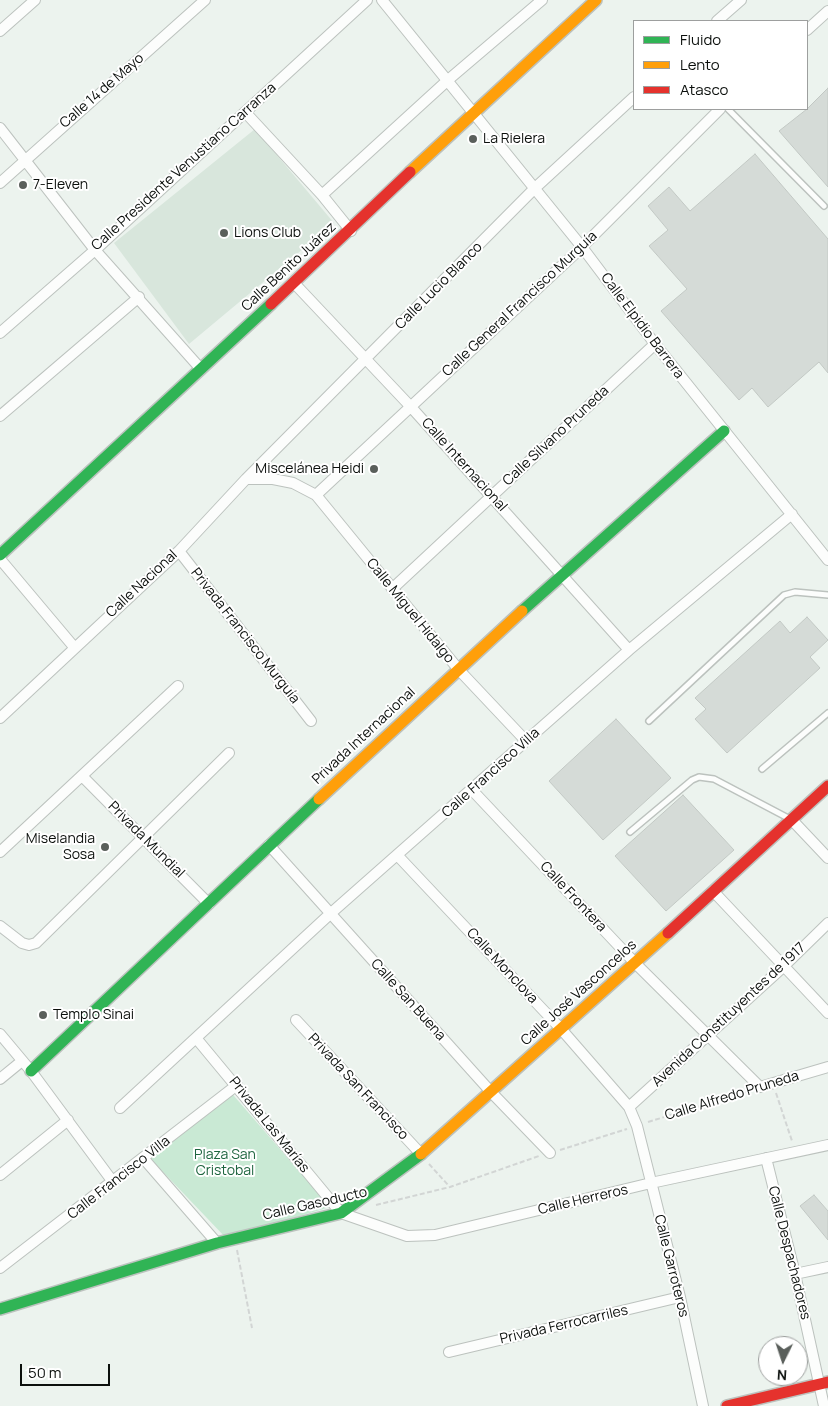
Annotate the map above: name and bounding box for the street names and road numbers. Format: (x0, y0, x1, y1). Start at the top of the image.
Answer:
street label: Calle 14 de Mayo (57, 50, 147, 132)
street label: Calle Presidente Venustiano Carranza (88, 80, 280, 254)
street label: Calle Benito Juárez (238, 219, 340, 315)
street label: Calle General Francisco Murguía (439, 228, 601, 380)
street label: Calle Lucio Blanco (392, 239, 486, 333)
street label: Calle Elpidio Barrera (597, 270, 687, 382)
street label: Calle Silvano Pruneda (500, 383, 612, 489)
street label: Calle Internacional (418, 415, 510, 515)
street label: Calle Nacional (103, 547, 181, 621)
street label: Calle Miguel Hidalgo (363, 555, 457, 667)
street label: Privada Francisco Murguía (187, 565, 303, 707)
street label: Privada Internacional (309, 684, 419, 788)
street label: Calle Francisco Villa (439, 725, 543, 821)
street label: Privada Mundial (104, 798, 188, 882)
street label: Calle Frontera (536, 858, 610, 936)
street label: Calle Monclova (463, 925, 541, 1007)
street label: Calle José Vasconcelos (518, 937, 640, 1049)
street label: Avenida Constituyentes de 1917 (649, 940, 809, 1090)
street label: Calle San Buena (367, 956, 449, 1044)
street label: Privada San Francisco (304, 1030, 412, 1144)
street label: Calle Alfredo Pruneda (663, 1068, 801, 1124)
street label: Privada Las Marías (225, 1074, 313, 1176)
street label: Calle Francisco Villa (64, 1133, 174, 1223)
street label: Calle Herreros (536, 1182, 630, 1218)
street label: Calle Gasoducto (261, 1184, 369, 1224)
street label: Calle Despachadores (764, 1184, 814, 1322)
street label: Calle Garroteros (650, 1213, 692, 1319)
street label: Privada Ferrocarriles (498, 1302, 630, 1348)

